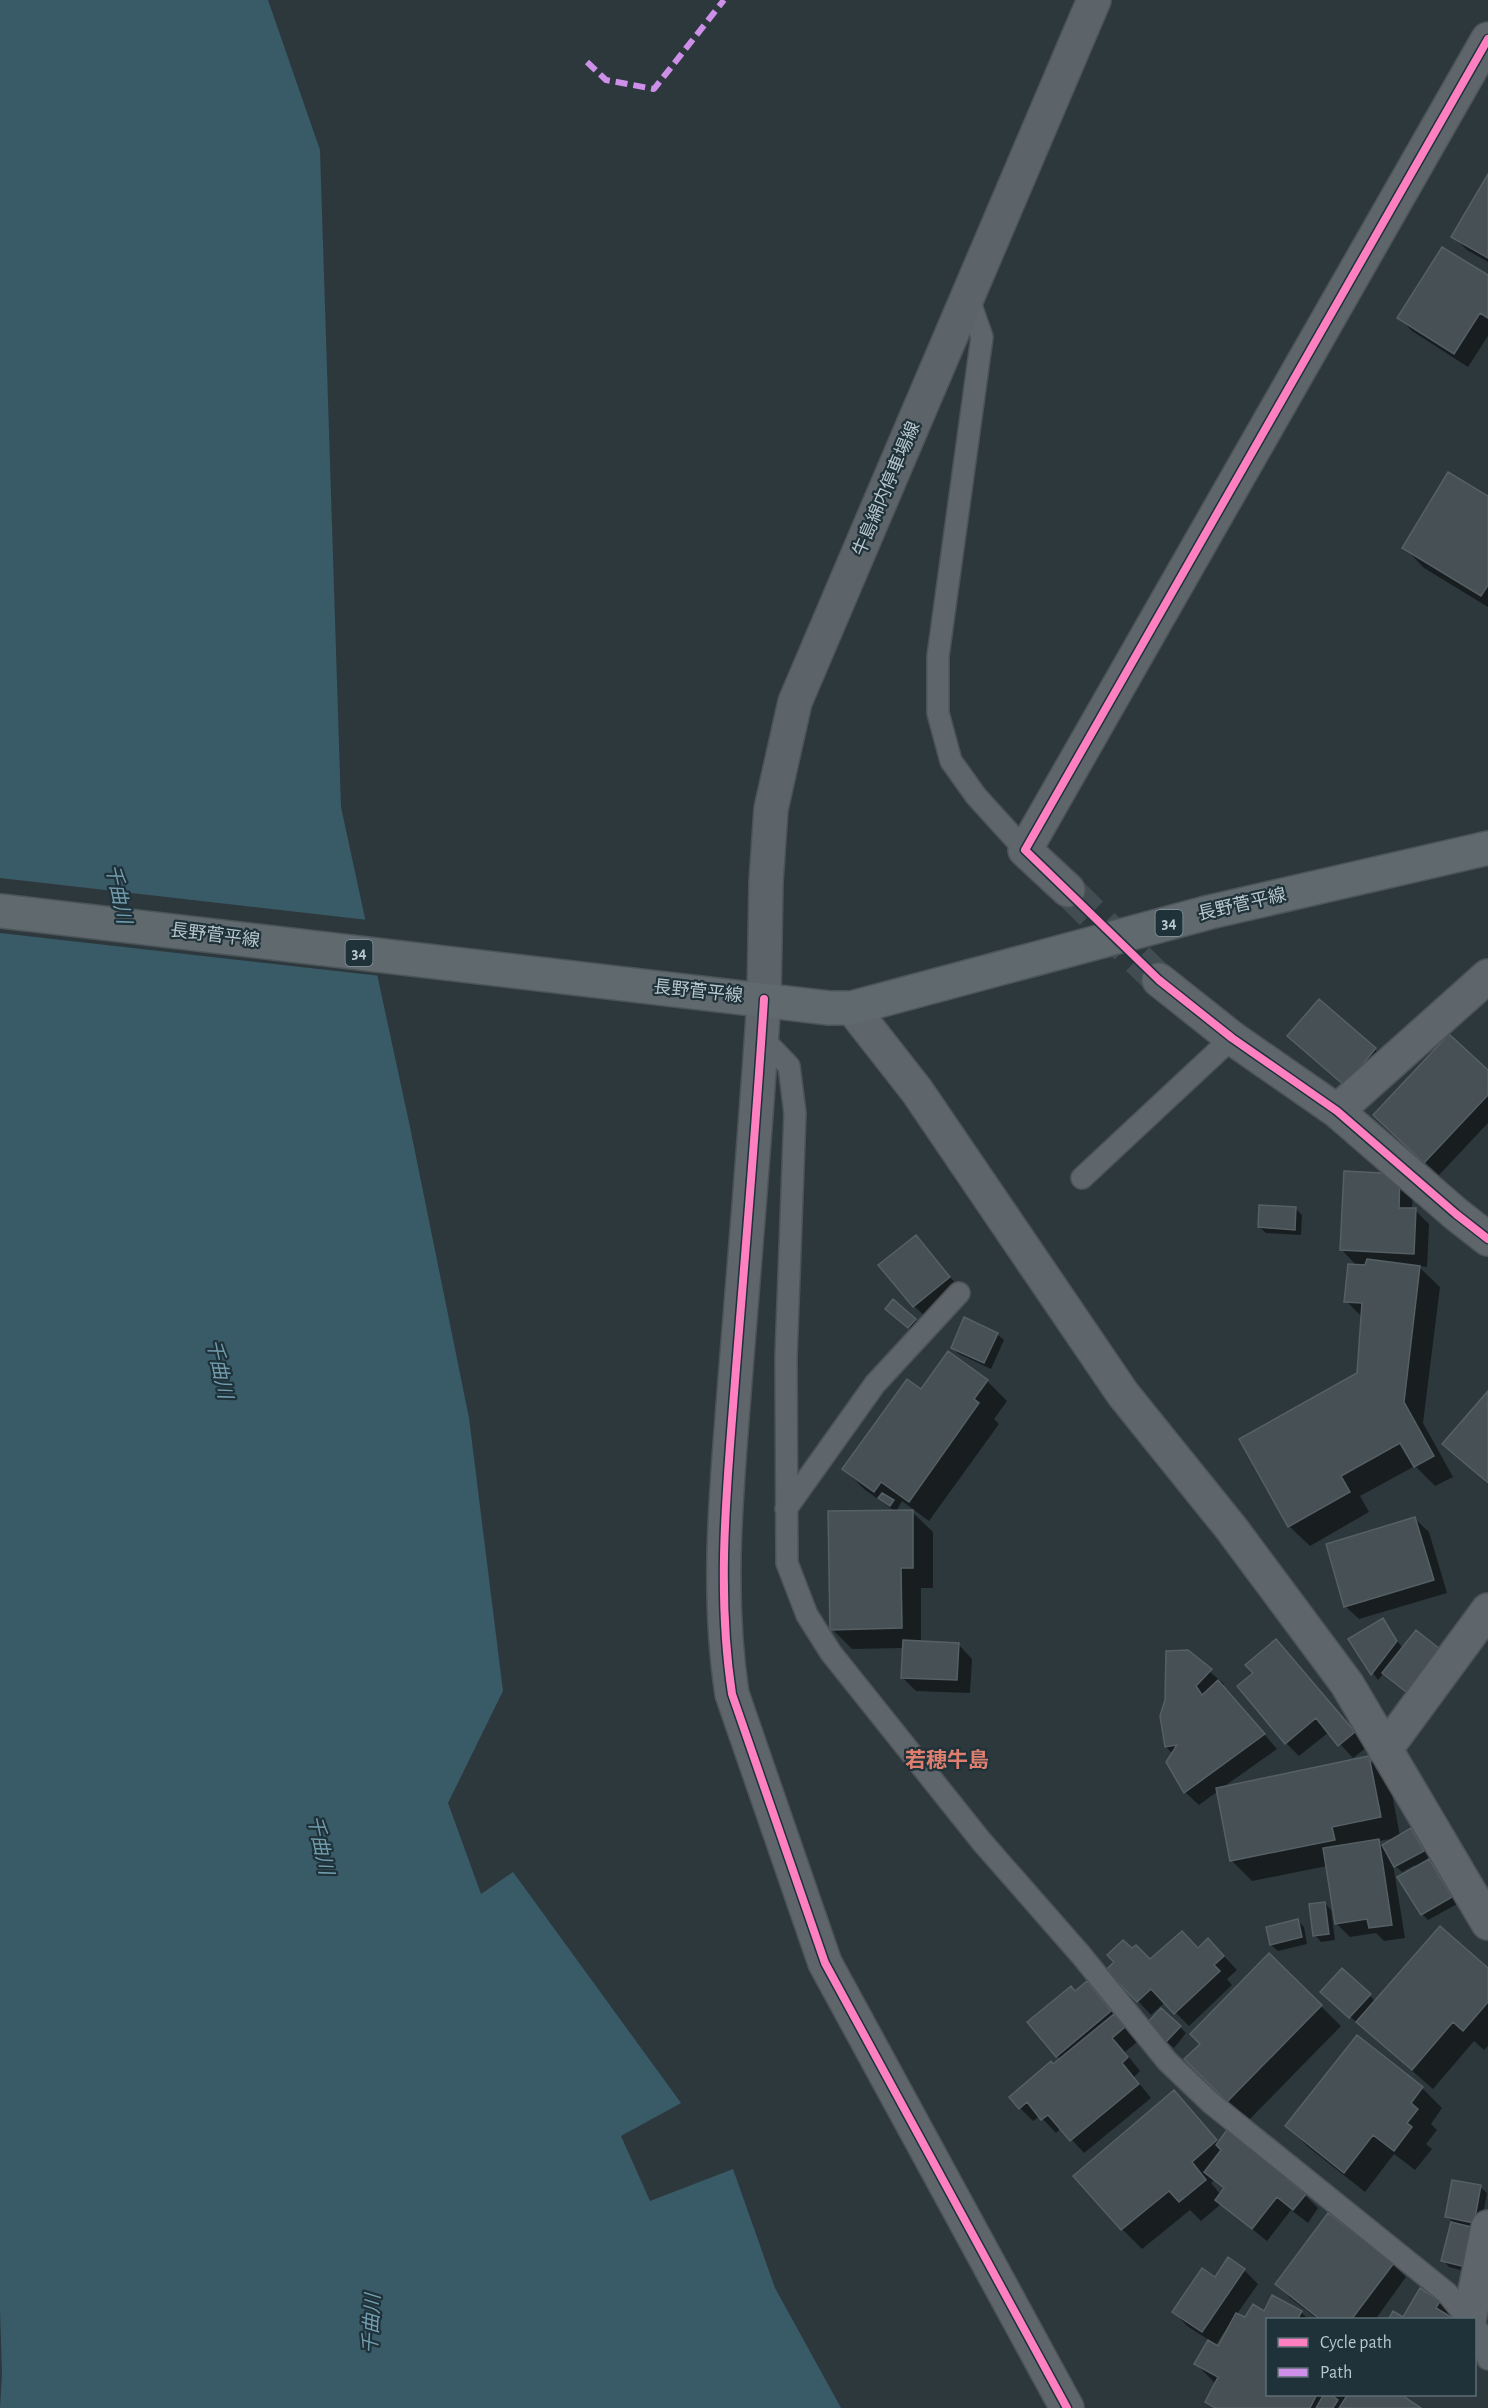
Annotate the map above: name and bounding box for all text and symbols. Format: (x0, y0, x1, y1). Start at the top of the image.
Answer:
street label: 牛島綿内停車場線 (849, 418, 923, 559)
water label: 千曲川 (102, 862, 135, 927)
street label: 長野菅平線 (1196, 884, 1288, 924)
road number: 34 (1156, 910, 1182, 936)
street label: 長野菅平線 (169, 920, 261, 950)
road number: 34 (346, 940, 372, 966)
street label: 長野菅平線 (652, 976, 744, 1006)
water label: 千曲川 (203, 1337, 236, 1402)
district label: 若穂牛島 (905, 1749, 989, 1771)
water label: 千曲川 (304, 1813, 337, 1878)
water label: 千曲川 (359, 2291, 384, 2354)
legend (1266, 2318, 1476, 2396)
text: Cycle path (1320, 2334, 1392, 2352)
text: Path (1320, 2364, 1352, 2382)

